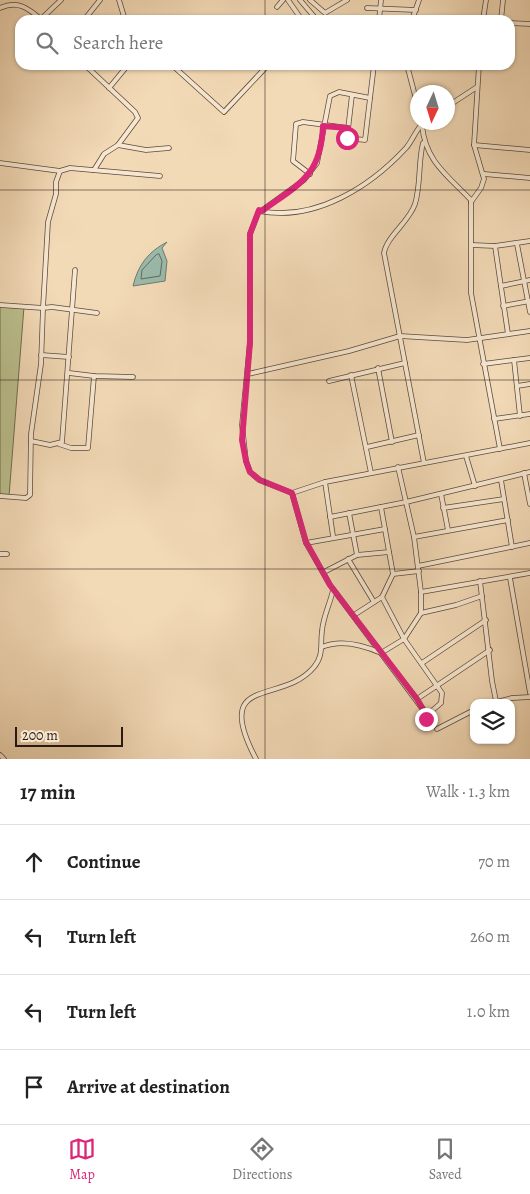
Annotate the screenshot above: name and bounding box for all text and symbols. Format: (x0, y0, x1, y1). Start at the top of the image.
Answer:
search box (15, 15, 515, 70)
icon: search (33, 29, 61, 57)
text: Search here (73, 30, 163, 56)
north arrow (410, 85, 455, 130)
route start (336, 127, 359, 150)
map controls (470, 699, 515, 744)
button: layers (470, 699, 515, 744)
route end (415, 708, 438, 731)
scale bar (15, 724, 122, 747)
text: 200 m (22, 726, 58, 745)
text: 17 min (20, 778, 76, 806)
text: Walk · 1.3 km (426, 781, 510, 803)
icon: ahead (20, 848, 48, 876)
text: Continue (67, 849, 141, 875)
text: 70 m (478, 851, 510, 873)
icon: left (20, 923, 48, 951)
text: Turn left (67, 924, 136, 950)
text: 260 m (470, 926, 510, 948)
icon: left (20, 998, 48, 1026)
text: Turn left (67, 999, 136, 1025)
text: 1.0 km (467, 1001, 510, 1023)
icon: arrive (20, 1073, 48, 1101)
text: Arrive at destination (67, 1074, 230, 1100)
tab: Map (68, 1135, 96, 1184)
tab: Directions (232, 1135, 292, 1184)
tab: Saved (429, 1135, 462, 1184)

